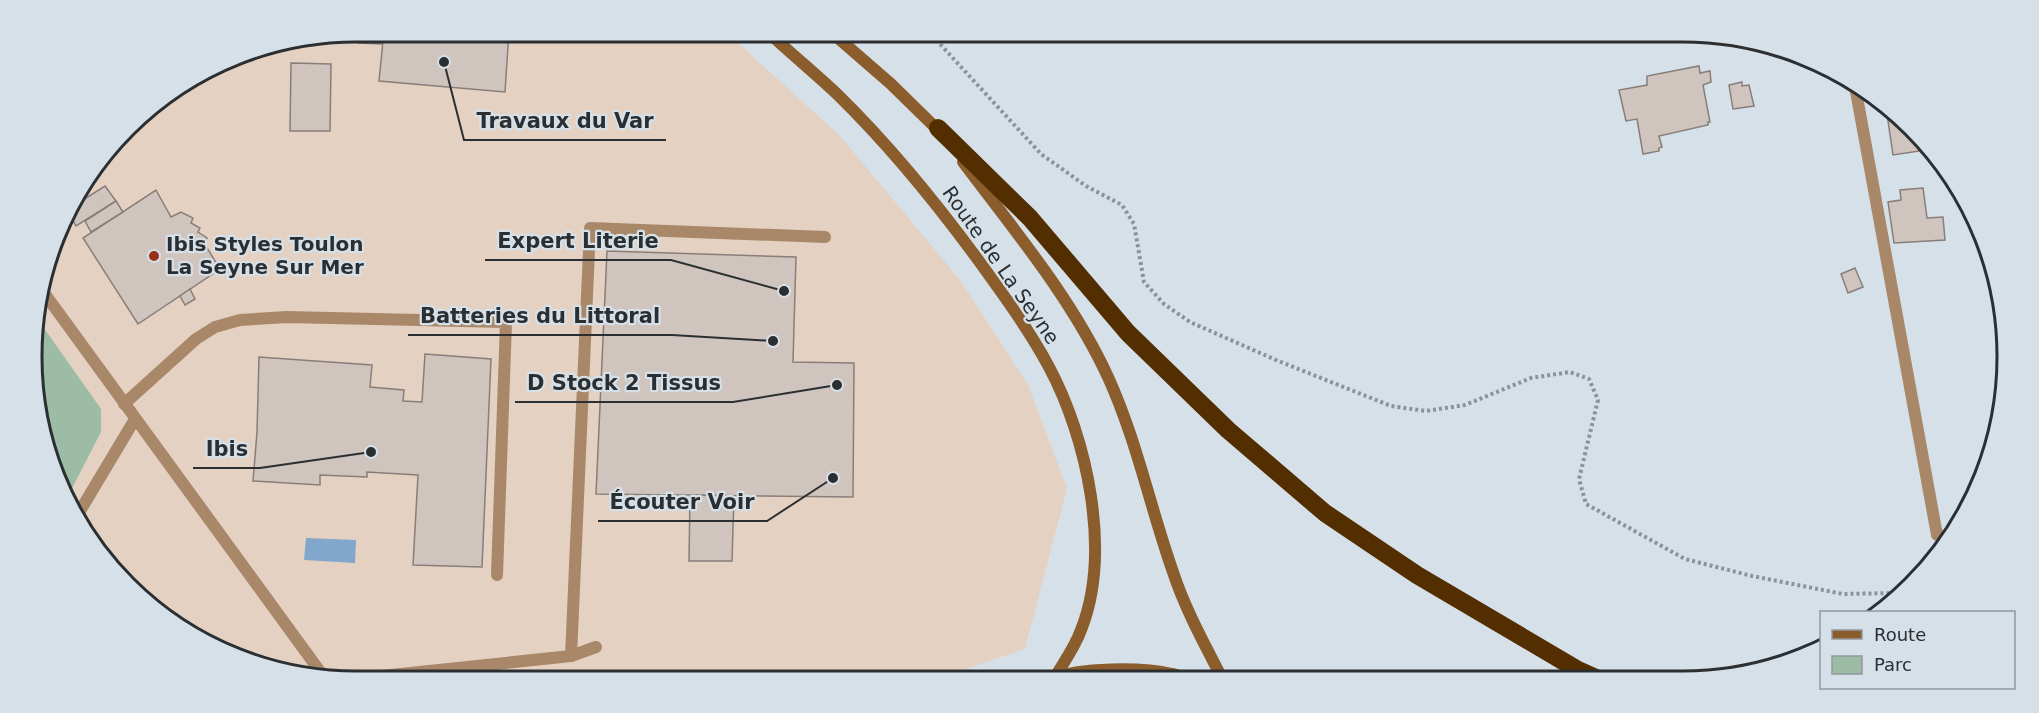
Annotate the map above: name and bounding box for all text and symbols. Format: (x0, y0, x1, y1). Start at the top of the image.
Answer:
callout: Travaux du Var (464, 101, 666, 140)
text: Travaux du Var (476, 109, 654, 133)
street label: Route de La Seyne (937, 181, 1065, 349)
callout: Expert Literie (485, 221, 671, 260)
text: Expert Literie (497, 229, 659, 253)
place label: Ibis Styles Toulon La Seyne Sur Mer (166, 232, 364, 279)
marker: Ibis Styles Toulon La Seyne Sur Mer (147, 249, 161, 263)
callout: Batteries du Littoral (408, 296, 672, 335)
text: Batteries du Littoral (420, 304, 660, 328)
callout: D Stock 2 Tissus (515, 363, 733, 402)
text: D Stock 2 Tissus (527, 371, 721, 395)
callout: Ibis (193, 429, 260, 468)
text: Ibis (206, 437, 248, 461)
callout: Écouter Voir (598, 482, 767, 521)
text: Écouter Voir (609, 489, 755, 514)
legend (1820, 611, 2015, 689)
text: Route (1874, 624, 1926, 645)
text: Parc (1874, 654, 1912, 675)

